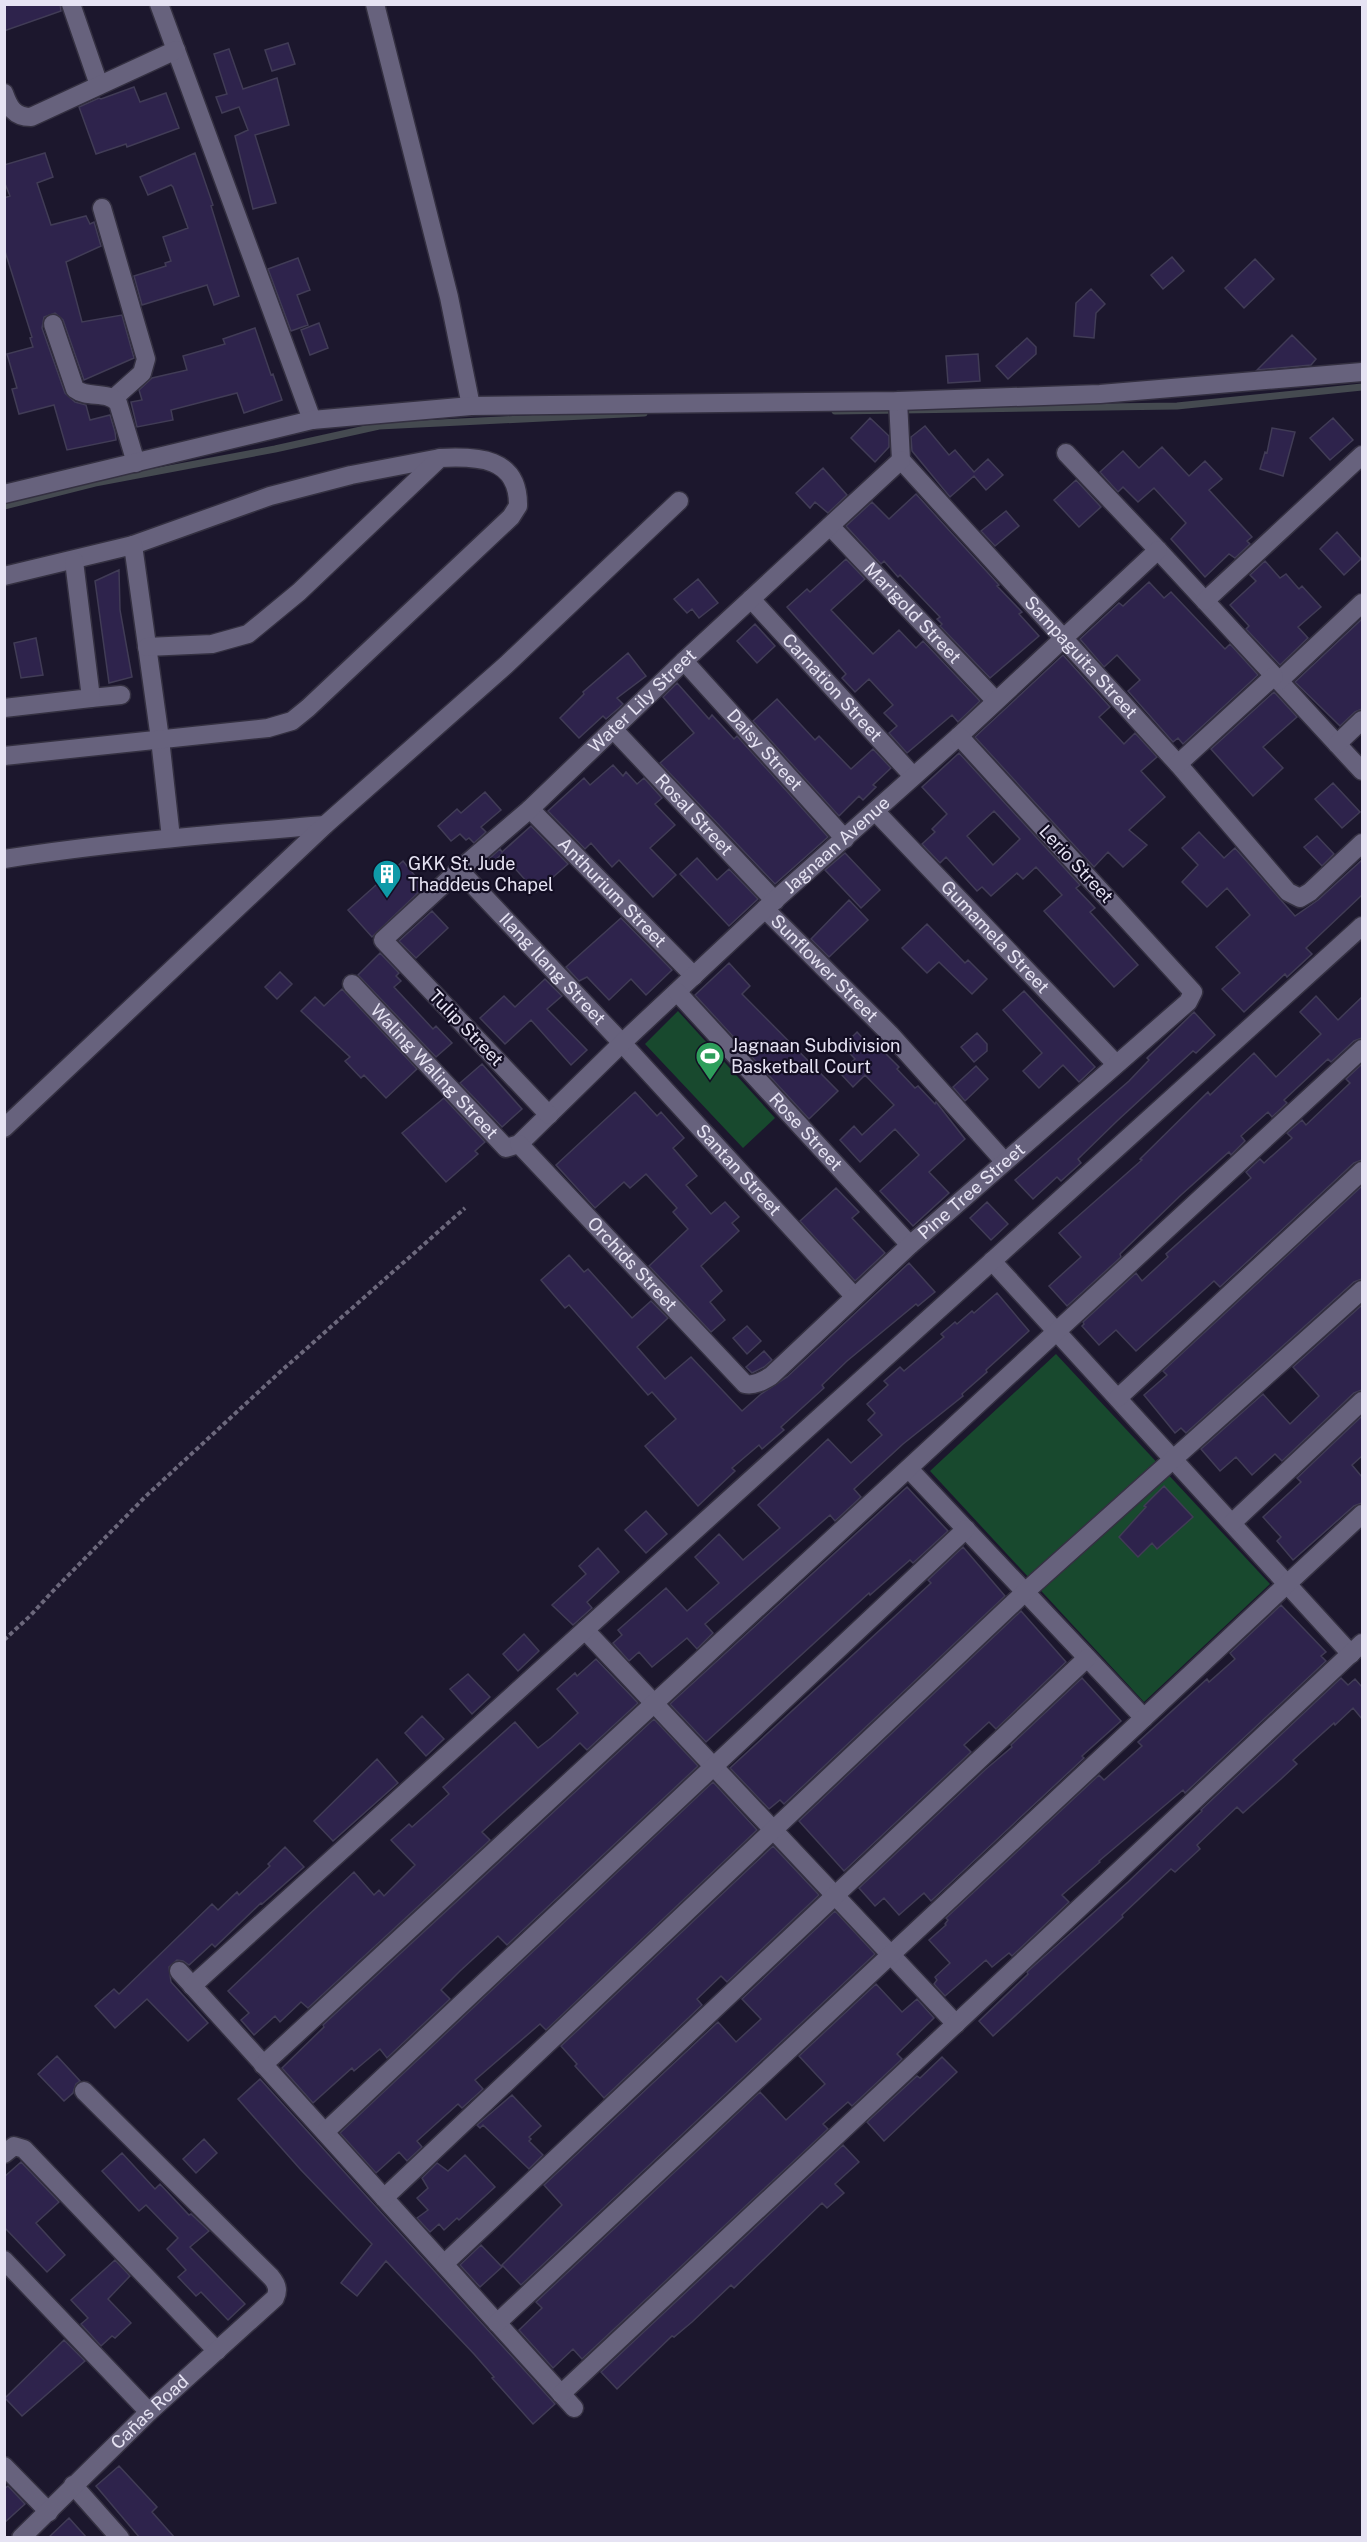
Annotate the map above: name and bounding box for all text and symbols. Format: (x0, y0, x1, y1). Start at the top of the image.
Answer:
street label: Marigold Street (860, 558, 966, 668)
street label: Sampaguita Street (1020, 591, 1142, 722)
street label: Carnation Street (778, 629, 887, 745)
street label: Water Lily Street (584, 644, 700, 757)
street label: Daisy Street (723, 705, 807, 795)
street label: Rosal Street (651, 770, 737, 859)
street label: Jagnaan Avenue (779, 792, 894, 897)
street label: Lerio Street (1035, 820, 1118, 907)
street label: Anthurium Street (554, 833, 671, 951)
place label: GKK St. Jude Thaddeus Chapel (408, 853, 554, 895)
building icon: GKK St. Jude Thaddeus Chapel (371, 858, 403, 900)
street label: Gumamela Street (937, 876, 1054, 997)
street label: Ilang Ilang Street (495, 908, 610, 1029)
street label: Sunflower Street (767, 910, 883, 1026)
street label: Tulip Street (425, 985, 508, 1070)
street label: Waling Waling Street (366, 1000, 503, 1143)
place label: Jagnaan Subdivision Basketball Court (731, 1035, 900, 1077)
sports icon: Jagnaan Subdivision Basketball Court (694, 1040, 726, 1082)
street label: Rose Street (765, 1088, 847, 1175)
street label: Santan Street (692, 1120, 786, 1220)
street label: Pine Tree Street (913, 1139, 1029, 1243)
street label: Orchids Street (583, 1212, 682, 1315)
street label: Cañas Road (106, 2371, 193, 2453)

